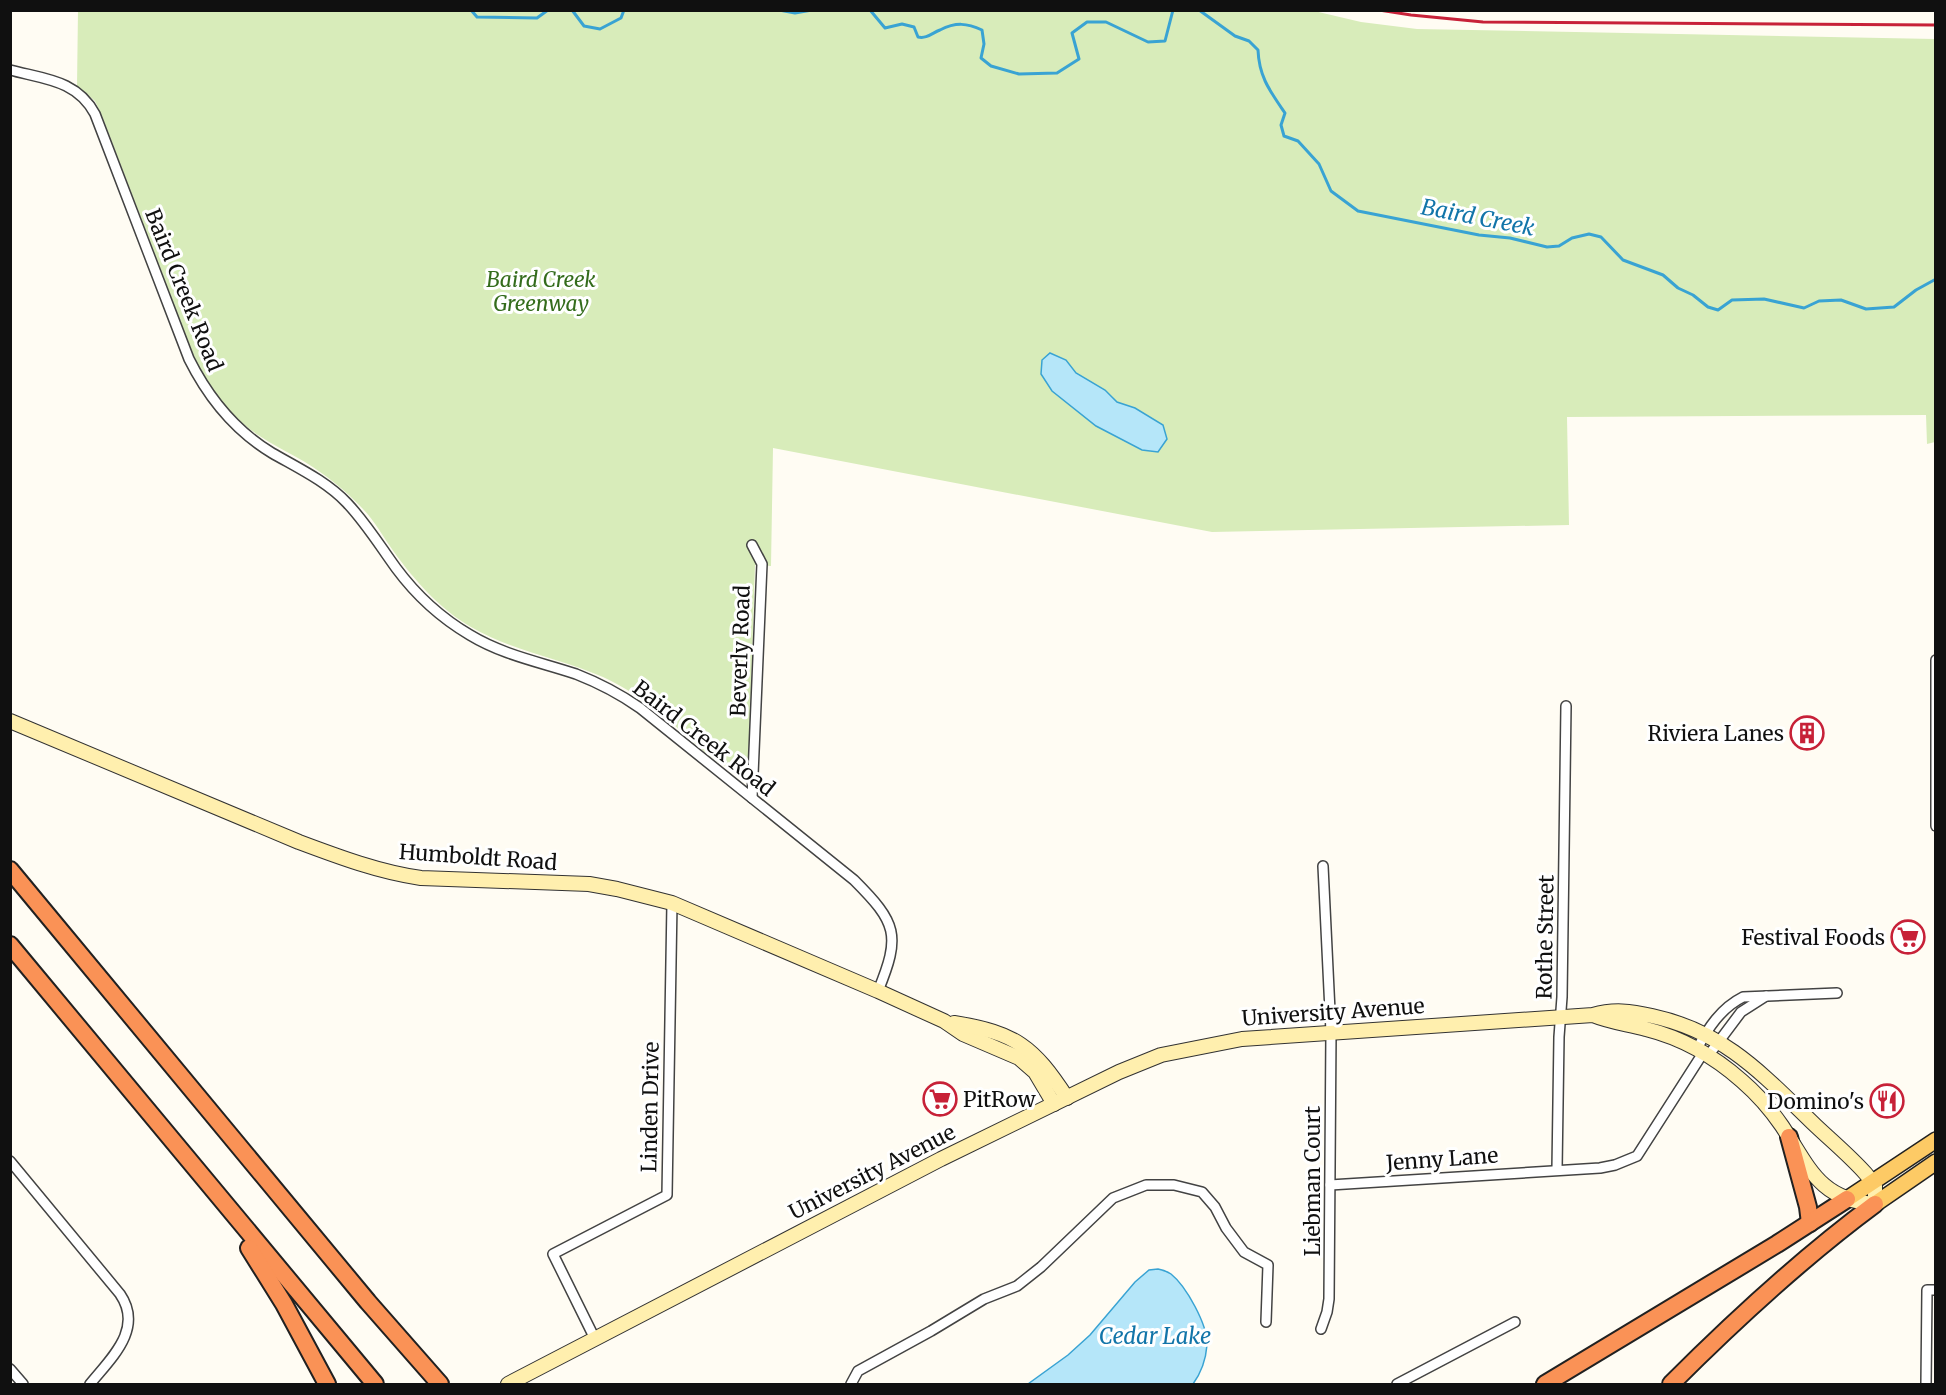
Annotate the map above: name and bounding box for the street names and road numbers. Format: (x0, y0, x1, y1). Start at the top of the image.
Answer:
street label: Baird Creek Road (139, 205, 229, 376)
street label: Beverly Road (724, 584, 756, 717)
street label: Baird Creek Road (627, 674, 781, 802)
street label: Humboldt Road (398, 838, 558, 876)
street label: Rothe Street (1530, 874, 1560, 1000)
street label: University Avenue (1241, 992, 1425, 1032)
street label: Linden Drive (635, 1041, 665, 1173)
street label: Liebman Court (1299, 1106, 1326, 1256)
street label: University Avenue (784, 1118, 960, 1226)
street label: Jenny Lane (1384, 1142, 1499, 1176)

